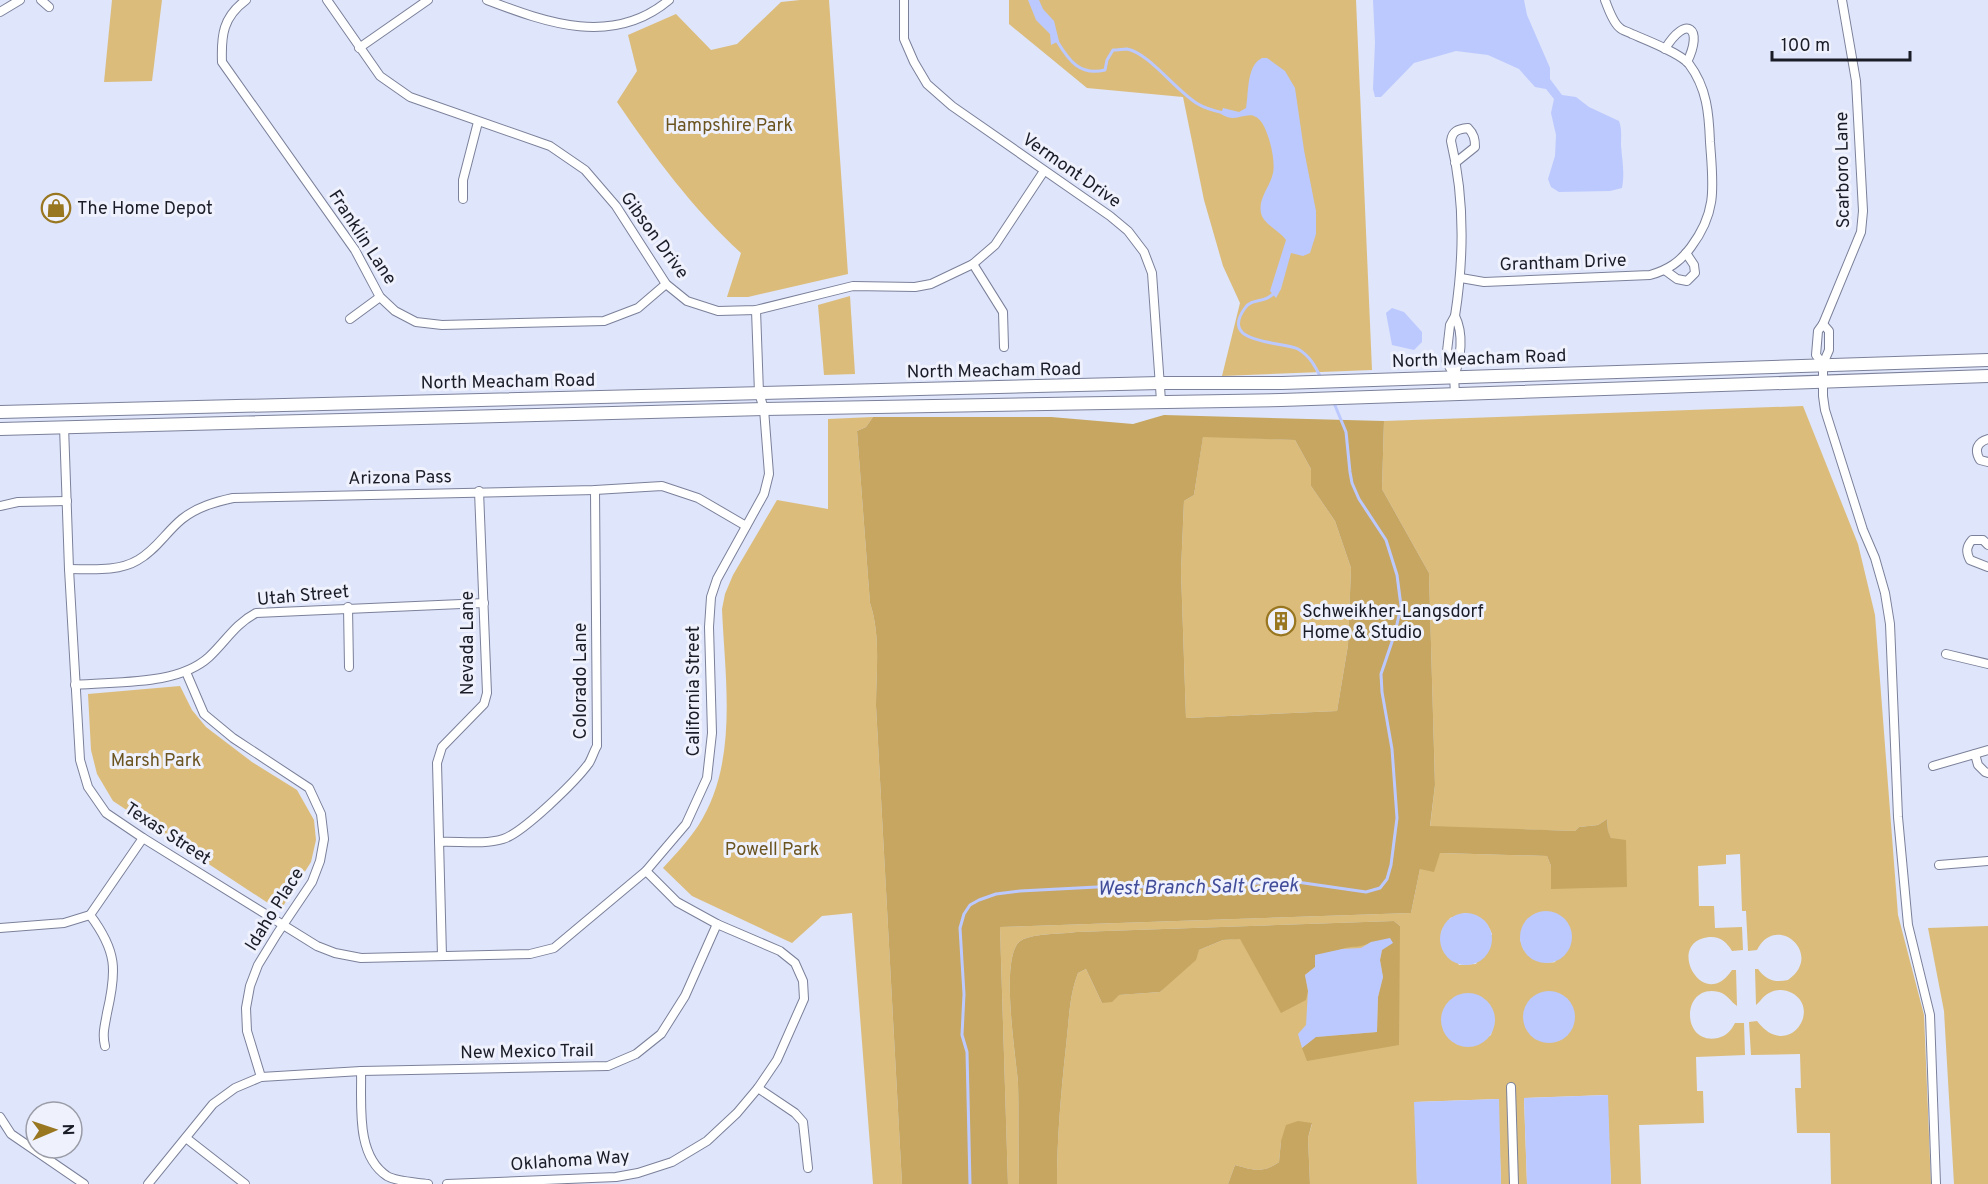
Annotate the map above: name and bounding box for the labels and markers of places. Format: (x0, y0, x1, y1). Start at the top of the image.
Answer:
shop icon: The Home Depot (40, 192, 72, 224)
place label: The Home Depot (77, 198, 213, 221)
place label: Schweikher-Langsdorf Home & Studio (1302, 601, 1484, 645)
building icon: Schweikher-Langsdorf Home & Studio (1265, 605, 1297, 637)

